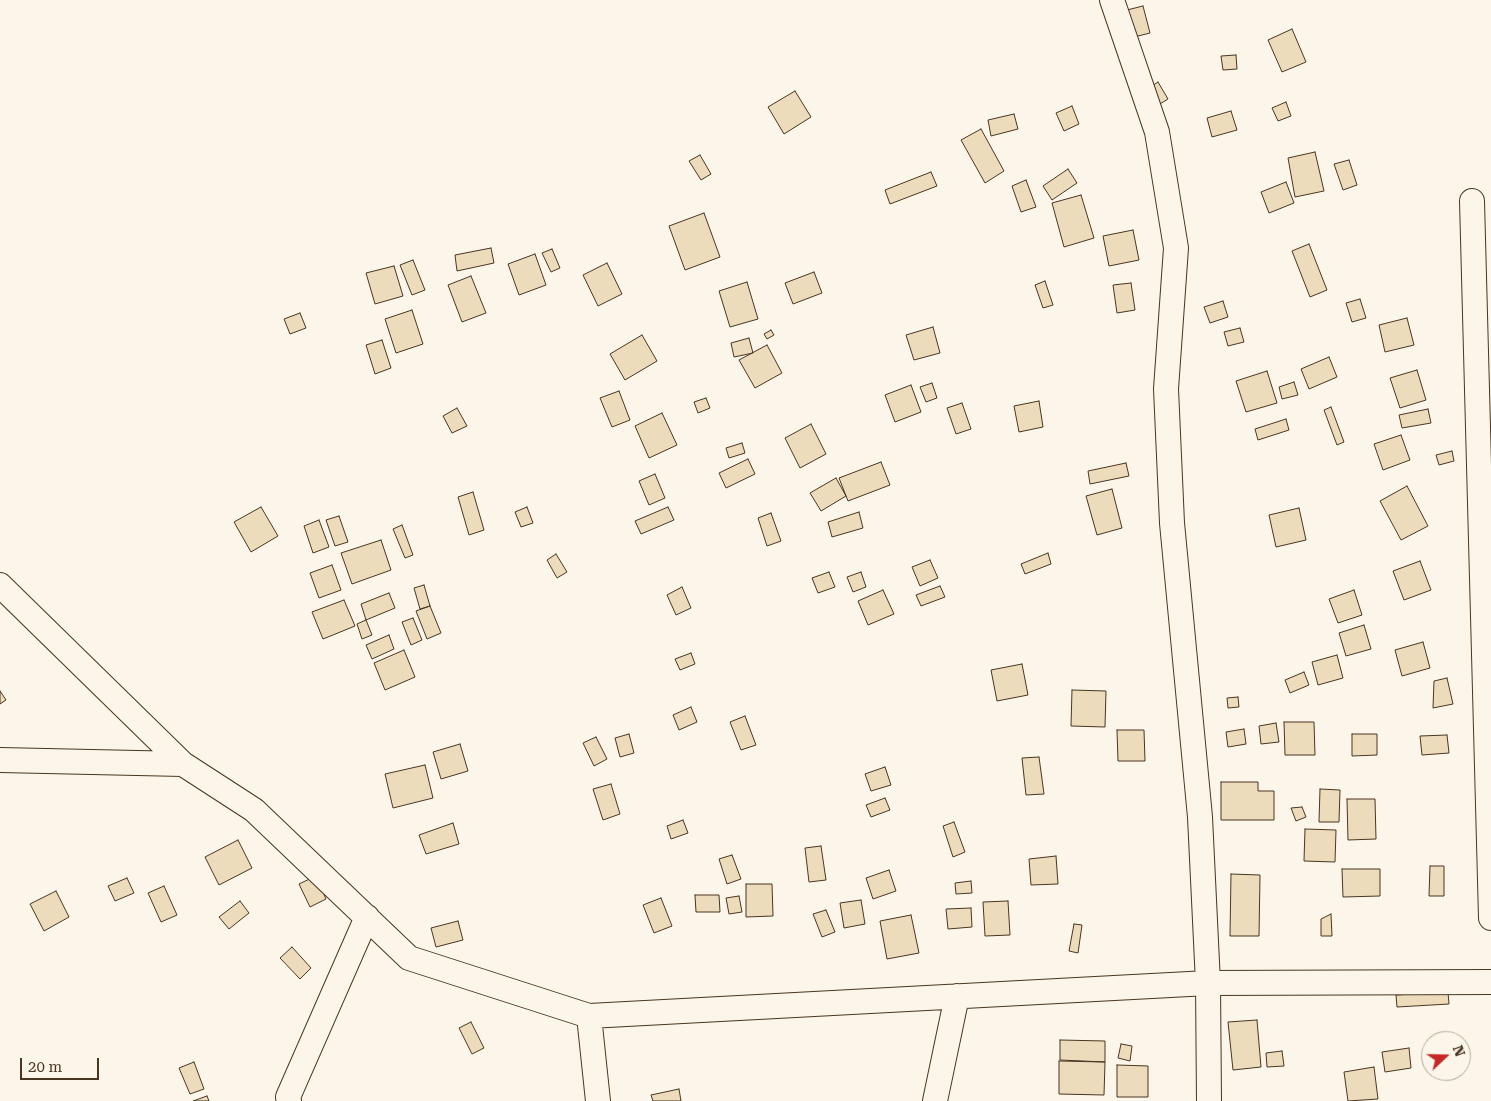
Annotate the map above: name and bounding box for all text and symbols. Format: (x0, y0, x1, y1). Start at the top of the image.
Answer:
north arrow (1421, 1031, 1471, 1081)
text: N (1450, 1043, 1468, 1059)
scale bar (22, 1048, 101, 1080)
text: 20 m (28, 1058, 62, 1076)

